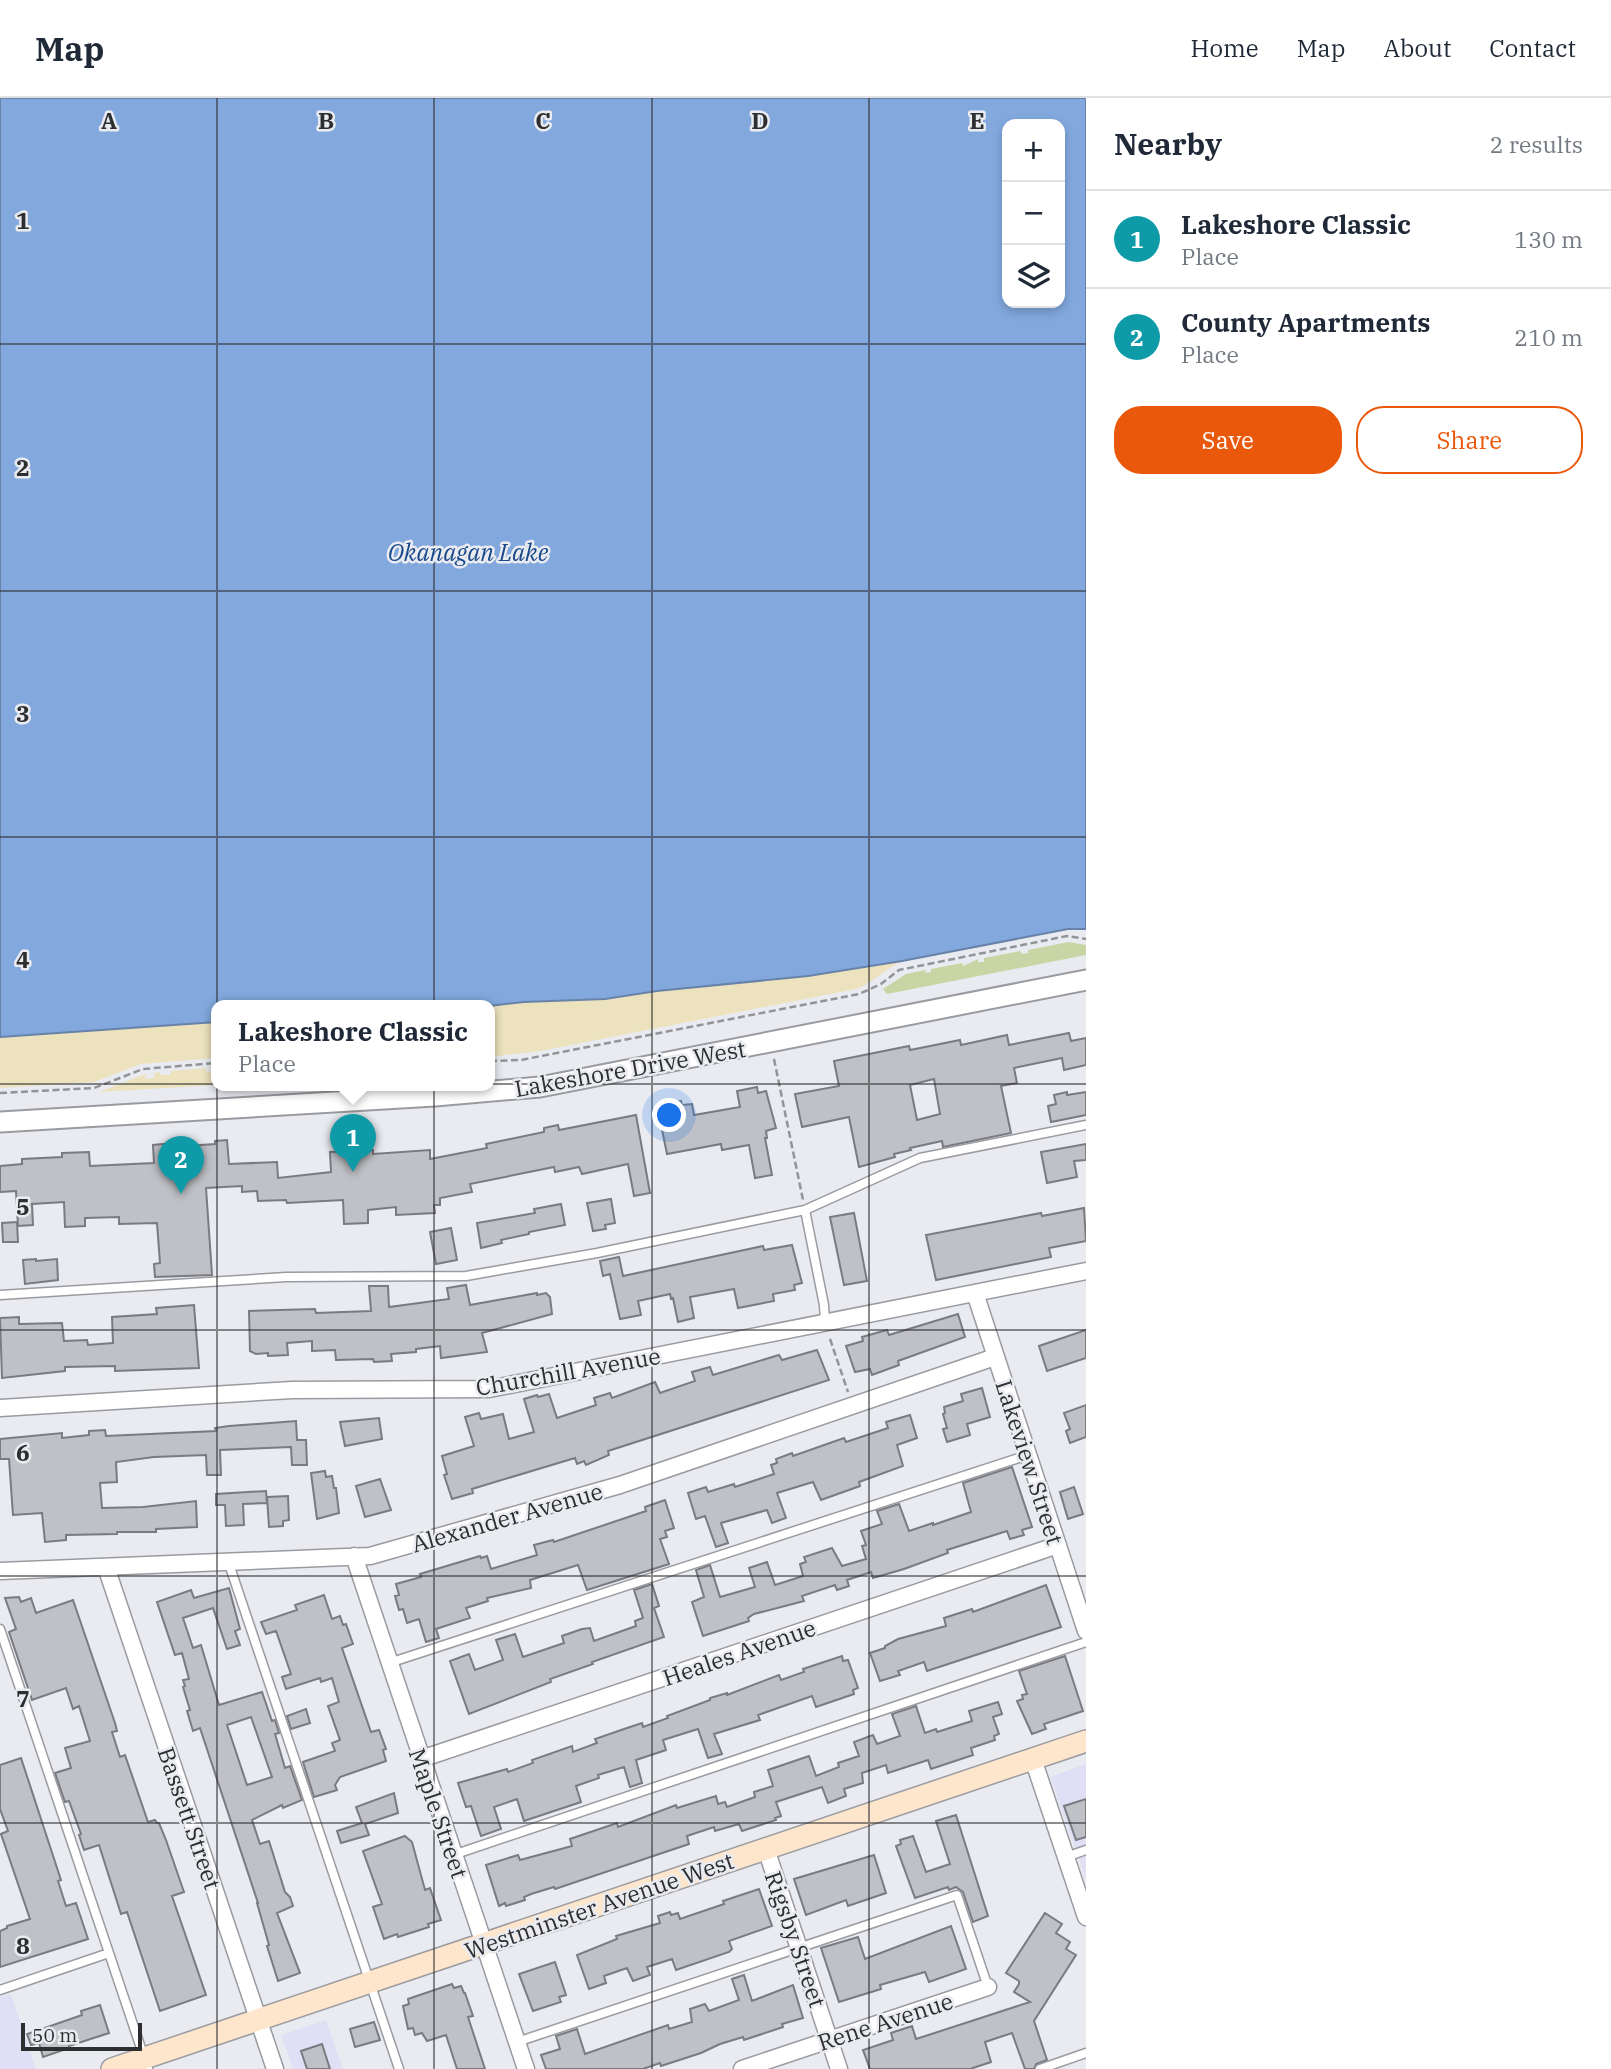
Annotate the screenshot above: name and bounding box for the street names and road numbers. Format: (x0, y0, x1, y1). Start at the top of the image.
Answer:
street label: Lakeshore Drive West (512, 1033, 748, 1103)
street label: Churchill Avenue (473, 1340, 663, 1402)
street label: Lakeview Street (989, 1376, 1071, 1548)
street label: Alexander Avenue (408, 1475, 606, 1559)
street label: Heales Avenue (659, 1612, 819, 1692)
street label: Bassett Street (152, 1743, 228, 1893)
street label: Maple Street (403, 1744, 475, 1882)
street label: Westminster Avenue West (461, 1845, 737, 1965)
street label: Rigsby Street (759, 1867, 833, 2011)
street label: Rene Avenue (813, 1985, 957, 2057)

